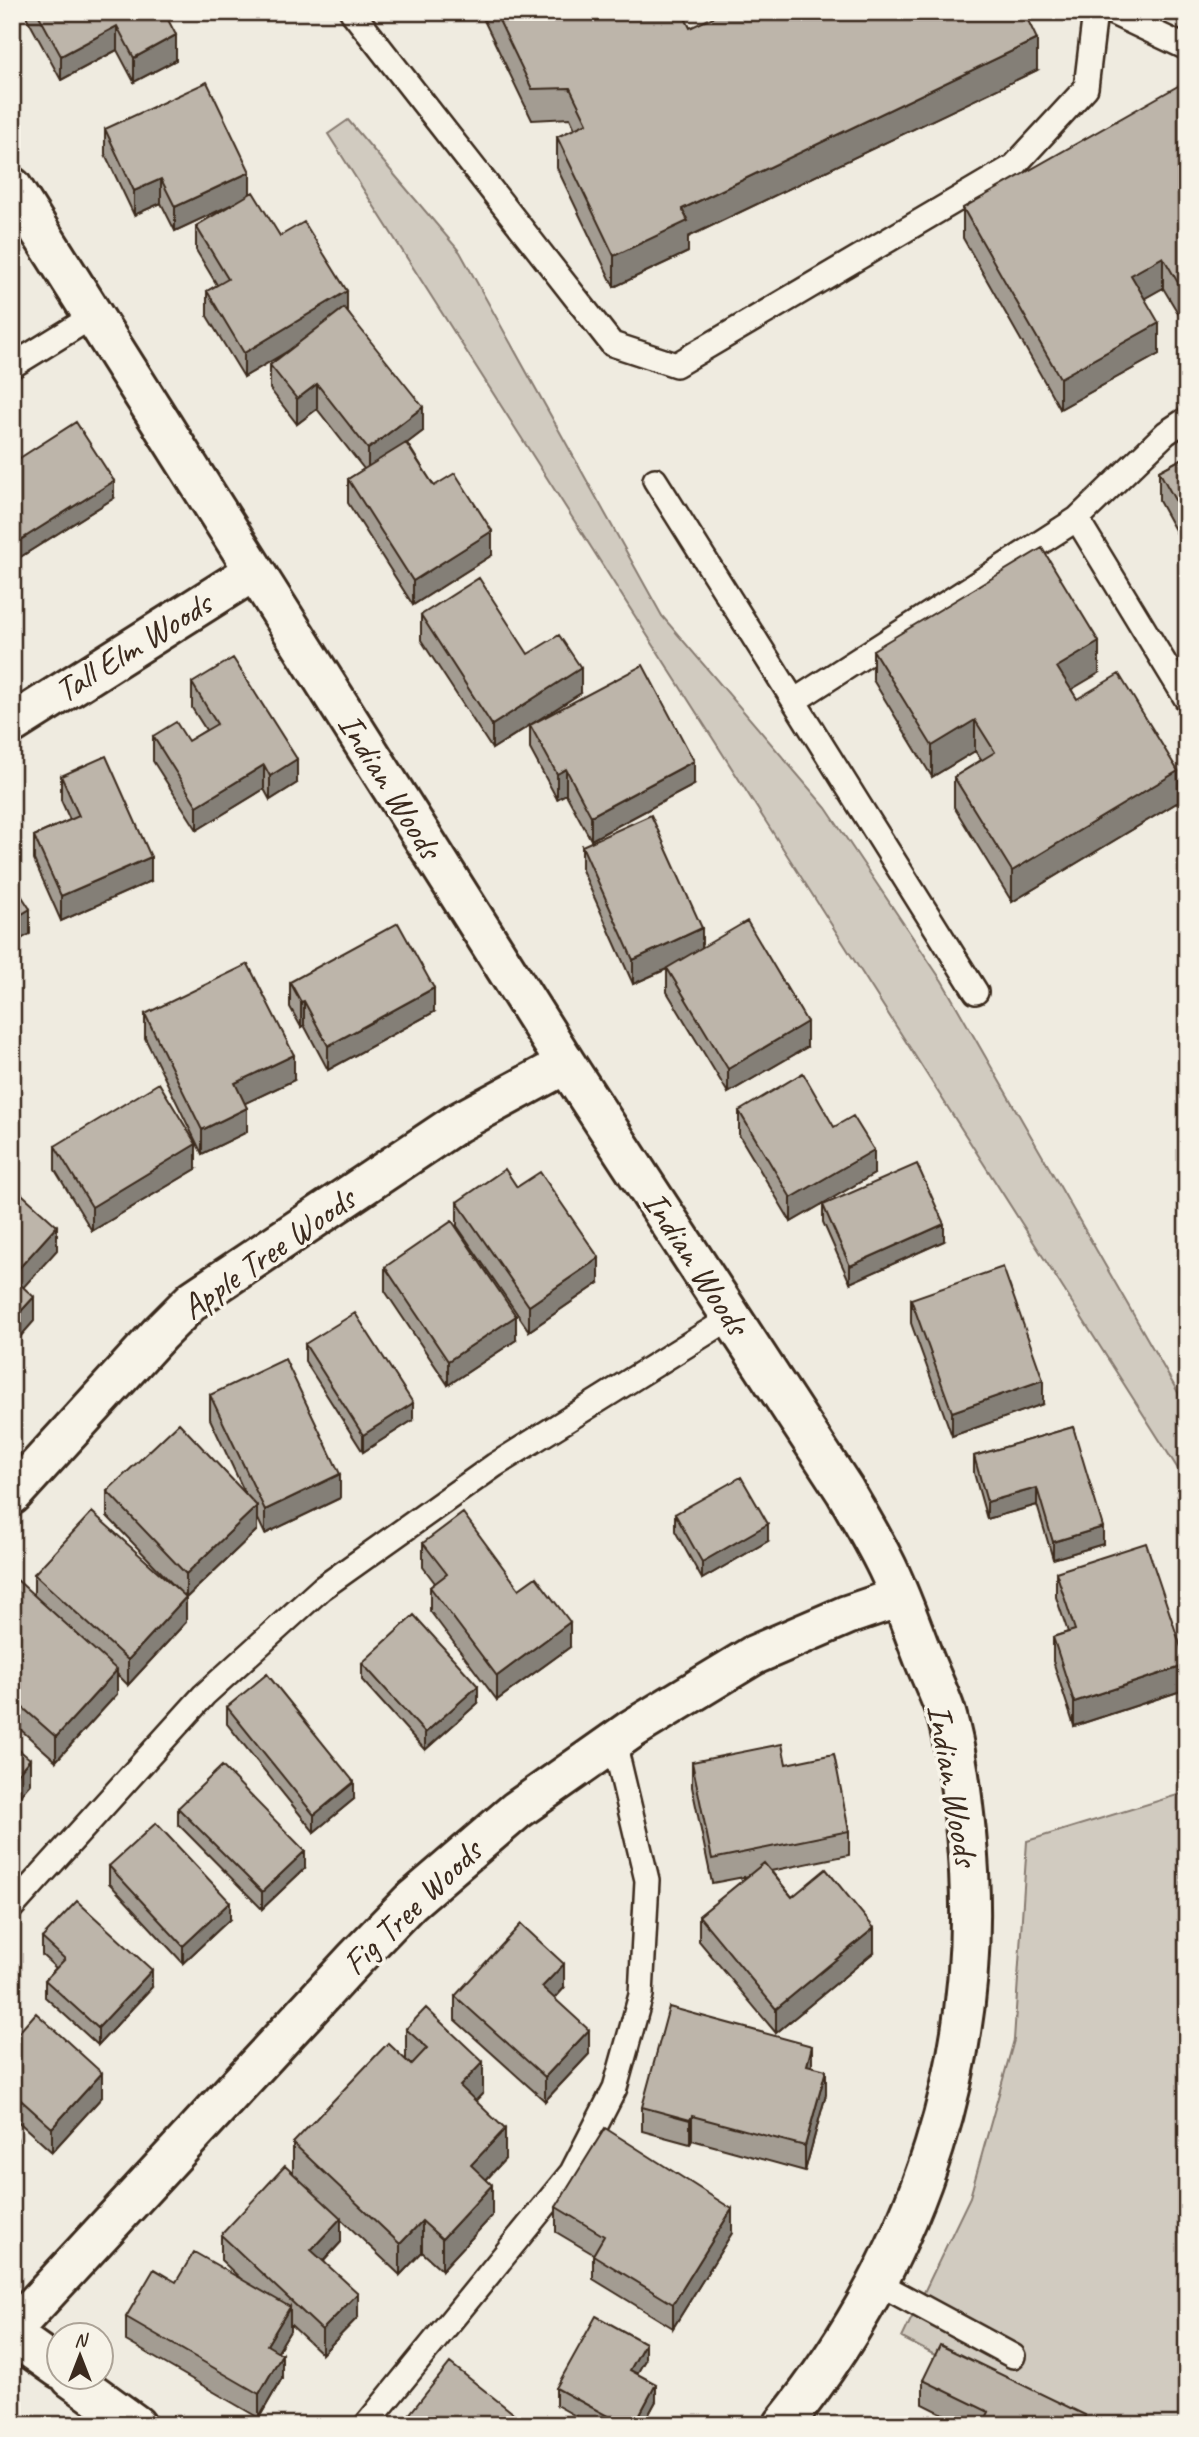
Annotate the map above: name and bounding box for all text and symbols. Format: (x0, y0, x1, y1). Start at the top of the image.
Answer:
street label: Tall Elm Woods (46, 580, 222, 713)
street label: Indian Woods (328, 705, 454, 870)
street label: Apple Tree Woods (172, 1175, 366, 1329)
street label: Indian Woods (633, 1182, 761, 1346)
street label: Indian Woods (917, 1701, 990, 1872)
street label: Fig Tree Woods (333, 1827, 494, 1985)
north arrow (46, 2322, 116, 2392)
text: N (74, 2328, 89, 2352)

